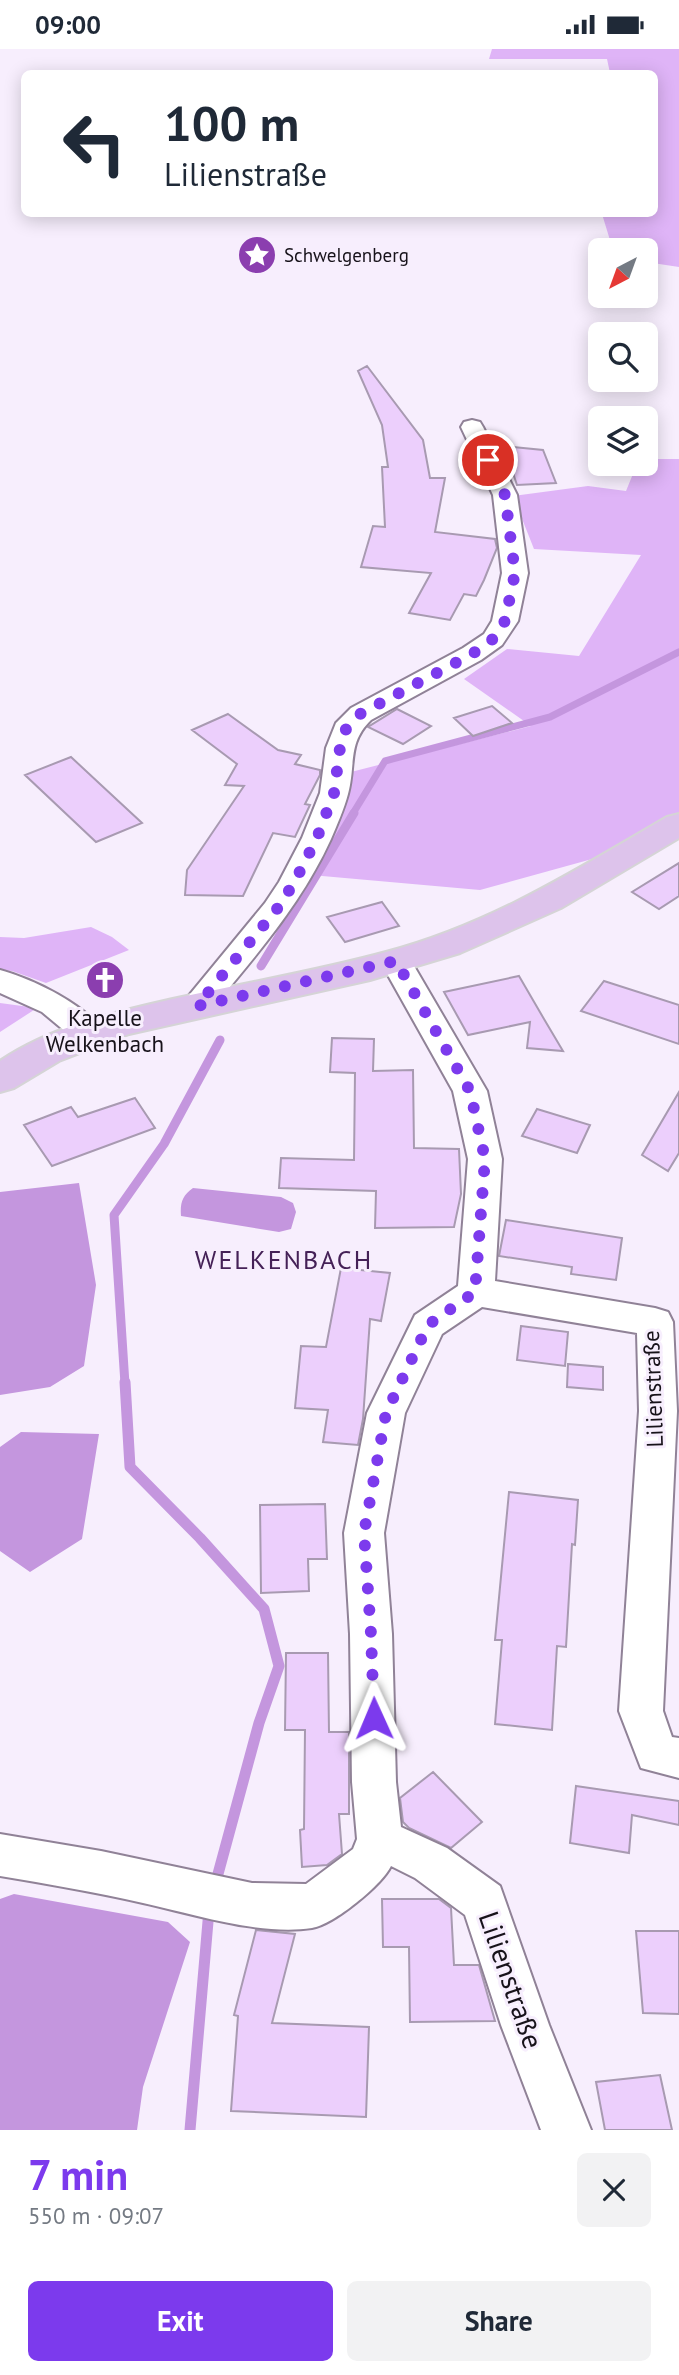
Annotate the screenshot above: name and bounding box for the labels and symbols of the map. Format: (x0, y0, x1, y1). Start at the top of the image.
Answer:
place icon: Schwelgenberg (236, 234, 278, 276)
north arrow (588, 238, 658, 308)
place label: Schwelgenberg (284, 243, 409, 267)
pin (458, 430, 518, 490)
church icon: Kapelle Welkenbach (84, 959, 126, 1001)
place label: Kapelle Welkenbach (46, 1003, 164, 1058)
district label: WELKENBACH (195, 1243, 373, 1276)
street label: Lilienstraße (636, 1330, 669, 1448)
position arrow (337, 1681, 411, 1755)
street label: Lilienstraße (471, 1906, 552, 2053)

